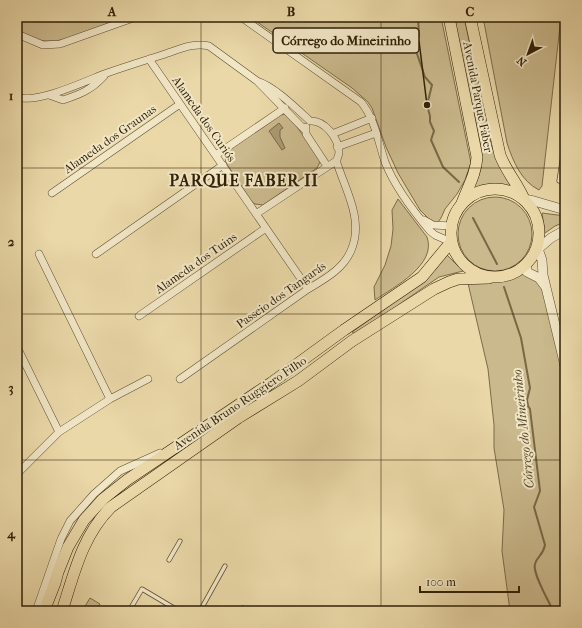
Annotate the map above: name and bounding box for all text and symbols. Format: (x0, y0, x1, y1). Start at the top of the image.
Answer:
text: A (107, 4, 117, 19)
text: B (287, 4, 296, 19)
text: C (466, 4, 475, 19)
callout: Córrego do Mineirinho (273, 28, 419, 53)
text: Córrego do Mineirinho (281, 33, 411, 49)
north arrow (508, 34, 548, 74)
street label: Avenida Parque Faber (460, 39, 496, 155)
text: N (514, 53, 529, 69)
street label: Alameda dos Curiós (169, 73, 239, 165)
text: 1 (9, 88, 14, 103)
street label: Alameda dos Graunas (60, 101, 159, 177)
district label: PARQUE FABER II (169, 171, 319, 190)
street label: Alameda dos Tuins (152, 229, 240, 297)
text: 2 (8, 234, 15, 249)
street label: Passeio dos Tangarás (234, 259, 329, 331)
street label: Avenida Bruno Ruggiero Filho (170, 353, 309, 453)
water label: Córrego do Mineirinho (509, 368, 537, 489)
text: 3 (8, 380, 14, 396)
text: 4 (6, 526, 16, 542)
scale bar (420, 568, 519, 594)
text: 100 m (426, 575, 456, 589)

